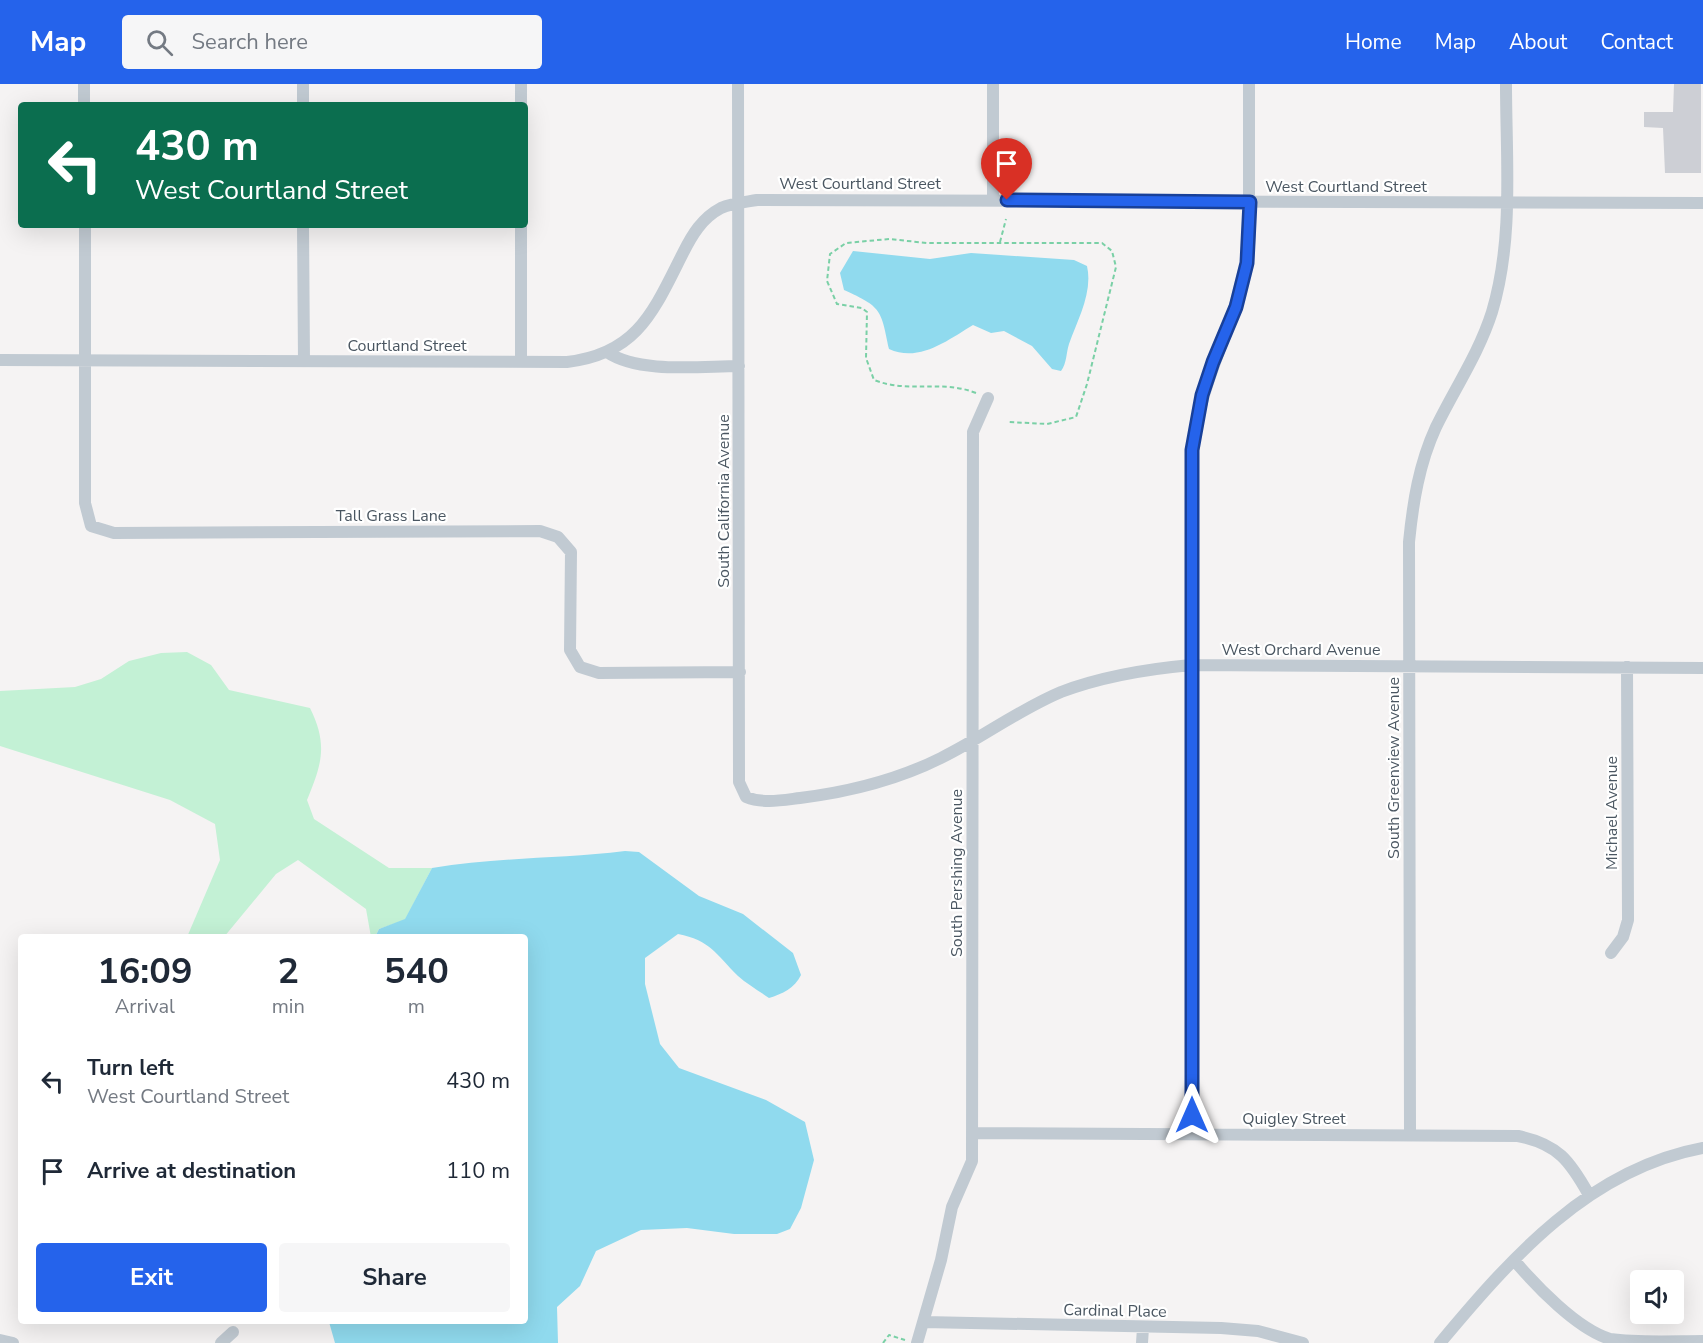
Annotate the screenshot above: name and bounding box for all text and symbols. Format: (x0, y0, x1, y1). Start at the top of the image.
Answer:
search box (122, 15, 542, 69)
text: Map (30, 23, 86, 61)
icon: search (143, 26, 176, 59)
text: Search here (191, 27, 308, 57)
text: Home (1345, 28, 1402, 56)
text: Map (1435, 28, 1476, 56)
text: About (1509, 28, 1567, 56)
text: Contact (1600, 28, 1673, 56)
text: 430 m (135, 118, 259, 175)
icon: left (36, 126, 114, 204)
pin (981, 138, 1032, 200)
icon: arrive (990, 147, 1023, 180)
text: West Courtland Street (135, 172, 408, 209)
street label: West Courtland Street (779, 173, 941, 195)
street label: West Courtland Street (1265, 176, 1427, 198)
street label: Courtland Street (347, 335, 467, 357)
street label: South California Avenue (713, 414, 735, 588)
street label: Tall Grass Lane (336, 505, 446, 527)
street label: West Orchard Avenue (1222, 639, 1380, 661)
street label: South Greenview Avenue (1383, 677, 1405, 859)
street label: Michael Avenue (1601, 756, 1623, 870)
street label: South Pershing Avenue (946, 789, 968, 957)
text: 16:09 (97, 947, 193, 996)
text: 2 (277, 947, 299, 996)
text: 540 (384, 947, 449, 996)
text: Arrival (115, 993, 175, 1020)
text: min (272, 993, 305, 1020)
text: m (408, 993, 425, 1020)
text: Turn left (87, 1053, 174, 1083)
icon: left (36, 1065, 69, 1098)
text: 430 m (446, 1066, 510, 1096)
text: West Courtland Street (87, 1083, 289, 1110)
position arrow (1160, 1083, 1224, 1147)
street label: Quigley Street (1242, 1108, 1346, 1130)
icon: arrive (36, 1155, 69, 1188)
text: Arrive at destination (87, 1156, 296, 1186)
text: 110 m (446, 1156, 510, 1186)
button: Exit (36, 1243, 267, 1312)
button: Share (279, 1243, 510, 1312)
map controls (1630, 1270, 1684, 1324)
button: sound (1630, 1270, 1684, 1324)
street label: Cardinal Place (1063, 1299, 1167, 1323)

